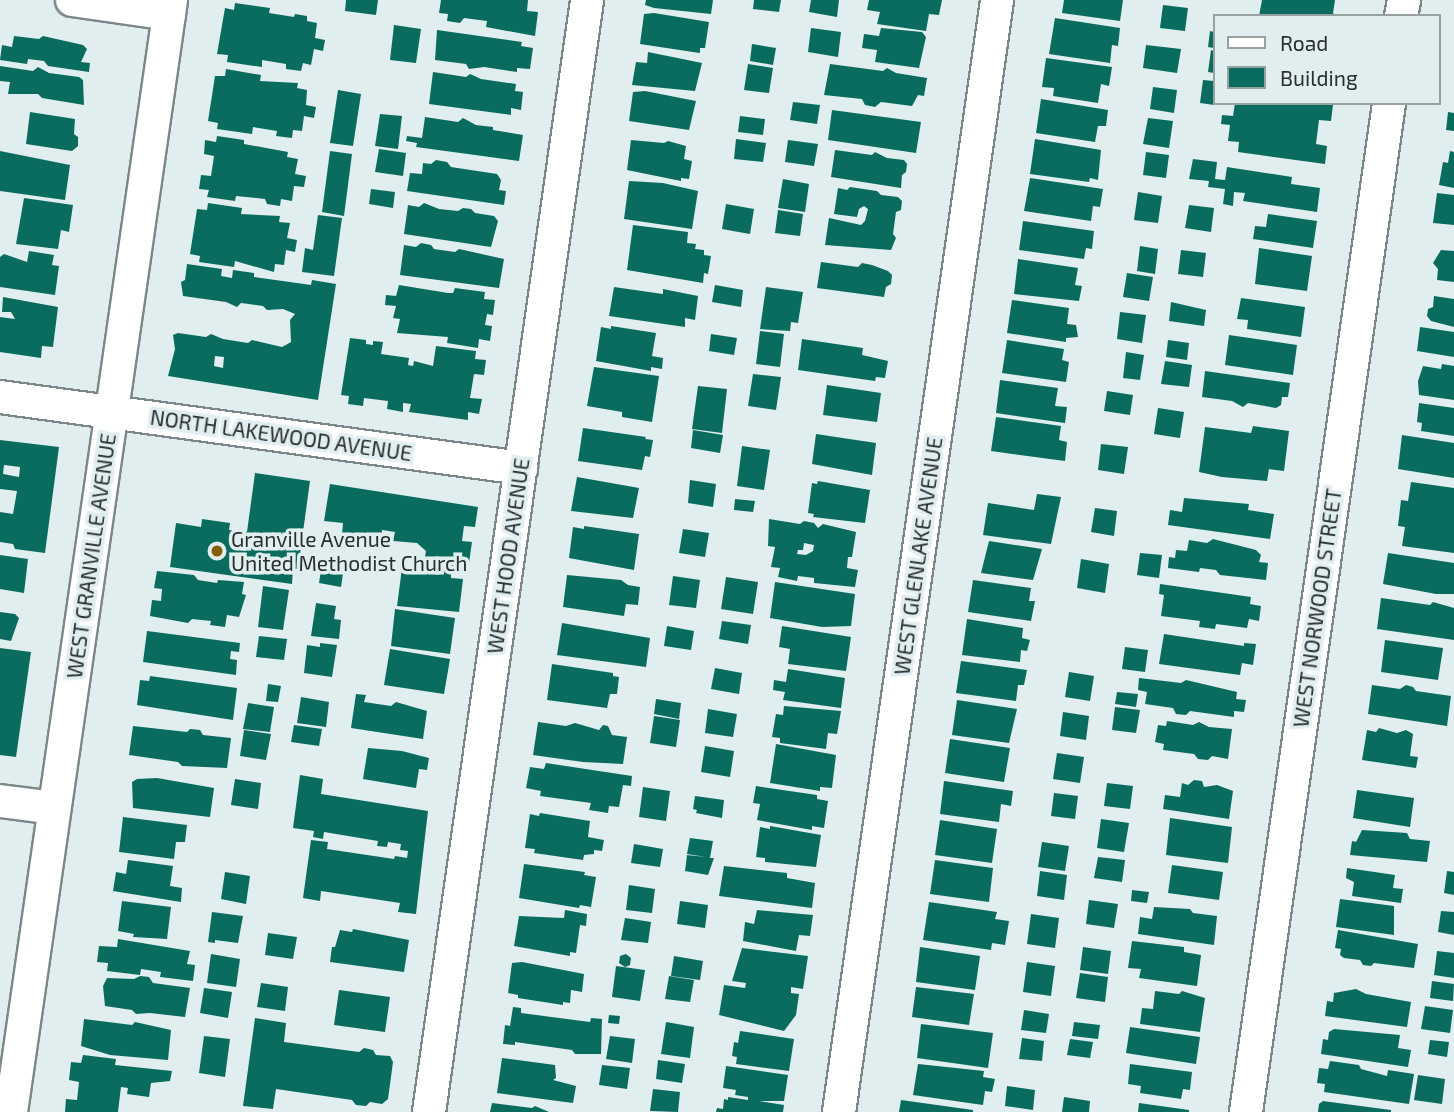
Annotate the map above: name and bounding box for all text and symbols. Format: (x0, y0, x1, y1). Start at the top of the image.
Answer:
legend (1212, 14, 1440, 105)
text: Road (1280, 30, 1328, 55)
text: Building (1280, 65, 1358, 90)
street label: NORTH LAKEWOOD AVENUE (148, 404, 414, 466)
street label: WEST GRANVILLE AVENUE (61, 431, 121, 681)
street label: WEST GLENLAKE AVENUE (889, 435, 947, 677)
street label: WEST HOOD AVENUE (482, 456, 534, 656)
street label: WEST NORWOOD STREET (1288, 487, 1346, 729)
place label: Granville Avenue United Methodist Church (231, 526, 468, 576)
marker: Granville Avenue United Methodist Church (209, 543, 225, 559)

